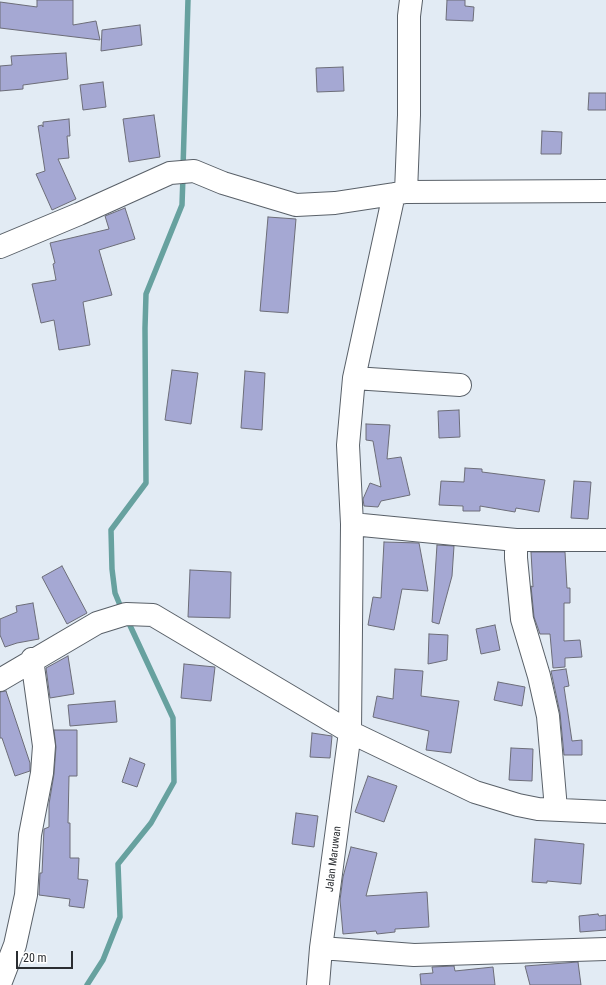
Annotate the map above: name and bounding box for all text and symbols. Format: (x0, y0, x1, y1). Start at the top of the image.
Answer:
street label: Jalan Maruwan (323, 825, 345, 893)
scale bar (18, 943, 75, 969)
text: 20 m (23, 951, 47, 965)

